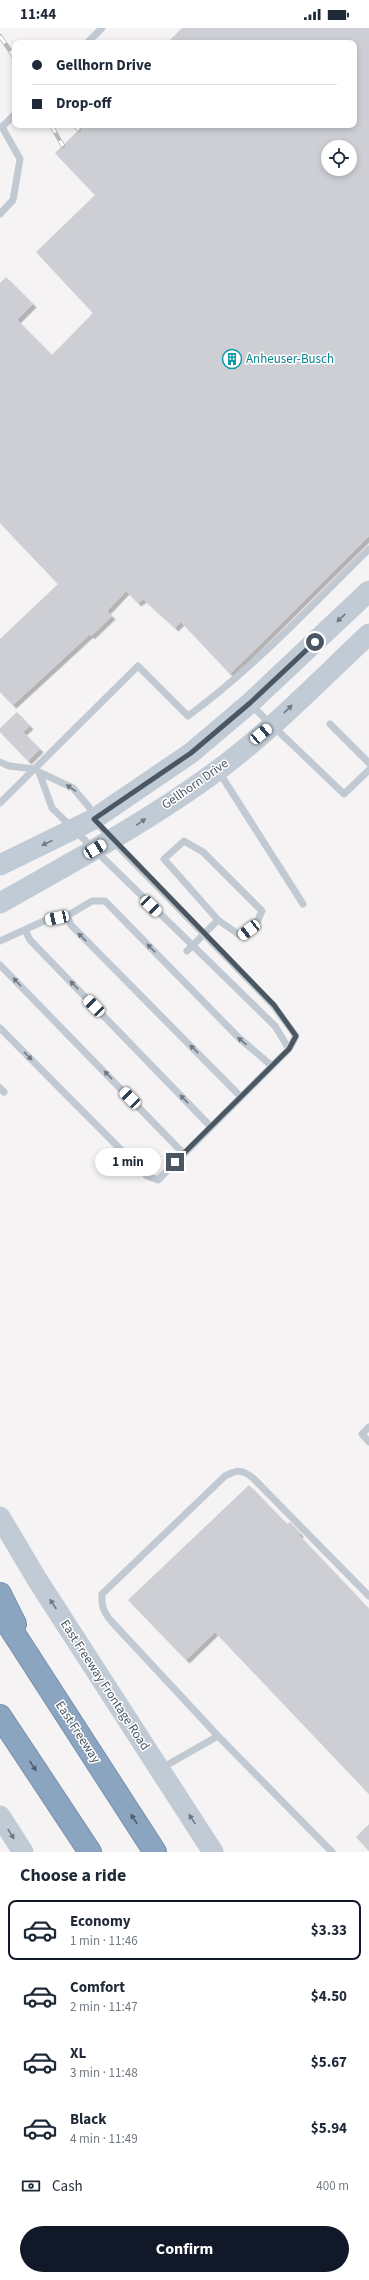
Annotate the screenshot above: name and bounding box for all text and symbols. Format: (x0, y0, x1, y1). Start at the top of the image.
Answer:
text: 11:44 (20, 4, 56, 25)
text: Gellhorn Drive (56, 55, 152, 76)
text: Drop-off (56, 93, 111, 114)
map controls (321, 140, 357, 176)
button: locate (321, 140, 357, 176)
building icon: Anheuser-Busch (221, 348, 243, 370)
place label: Anheuser-Busch (246, 350, 334, 368)
one-way arrow (336, 613, 345, 622)
route start (306, 633, 324, 651)
one-way arrow (283, 705, 294, 714)
car (248, 722, 274, 746)
street label: Gellhorn Drive (158, 754, 232, 814)
one-way arrow (65, 785, 77, 792)
one-way arrow (135, 818, 146, 825)
car (82, 838, 108, 860)
one-way arrow (41, 840, 52, 846)
car (138, 893, 164, 919)
car (44, 910, 70, 926)
car (236, 918, 262, 942)
one-way arrow (78, 932, 87, 942)
one-way arrow (146, 943, 156, 953)
one-way arrow (12, 977, 22, 987)
one-way arrow (69, 980, 79, 990)
car (81, 993, 107, 1019)
one-way arrow (237, 1036, 247, 1046)
one-way arrow (189, 1044, 198, 1054)
one-way arrow (23, 1051, 32, 1061)
one-way arrow (103, 1070, 113, 1080)
car (117, 1085, 143, 1111)
one-way arrow (179, 1094, 189, 1104)
callout: 1 min (95, 1148, 161, 1176)
text: 1 min (112, 1153, 144, 1171)
route end (166, 1153, 184, 1171)
one-way arrow (49, 1599, 56, 1610)
street label: East Freeway Frontage Road (57, 1617, 153, 1753)
street label: East Freeway (52, 1698, 104, 1766)
one-way arrow (29, 1761, 37, 1771)
one-way arrow (130, 1814, 138, 1824)
one-way arrow (188, 1814, 196, 1824)
one-way arrow (8, 1828, 15, 1840)
text: Choose a ride (20, 1863, 126, 1888)
text: Economy (70, 1911, 131, 1932)
icon: car (22, 1912, 58, 1948)
text: $3.33 (311, 1920, 347, 1941)
text: 1 min · 11:46 (70, 1932, 138, 1950)
text: Comfort (70, 1977, 125, 1998)
icon: car (22, 1978, 58, 2014)
text: $4.50 (311, 1986, 347, 2007)
text: 2 min · 11:47 (70, 1998, 138, 2016)
text: XL (70, 2043, 86, 2064)
icon: car (22, 2044, 58, 2080)
text: $5.67 (311, 2052, 347, 2073)
text: 3 min · 11:48 (70, 2064, 138, 2082)
text: Black (70, 2109, 107, 2130)
icon: car (22, 2110, 58, 2146)
text: $5.94 (311, 2118, 347, 2139)
text: 4 min · 11:49 (70, 2130, 138, 2148)
icon: cash (20, 2175, 42, 2197)
text: Cash (52, 2176, 83, 2197)
text: 400 m (316, 2177, 349, 2195)
button: Confirm (20, 2226, 349, 2272)

